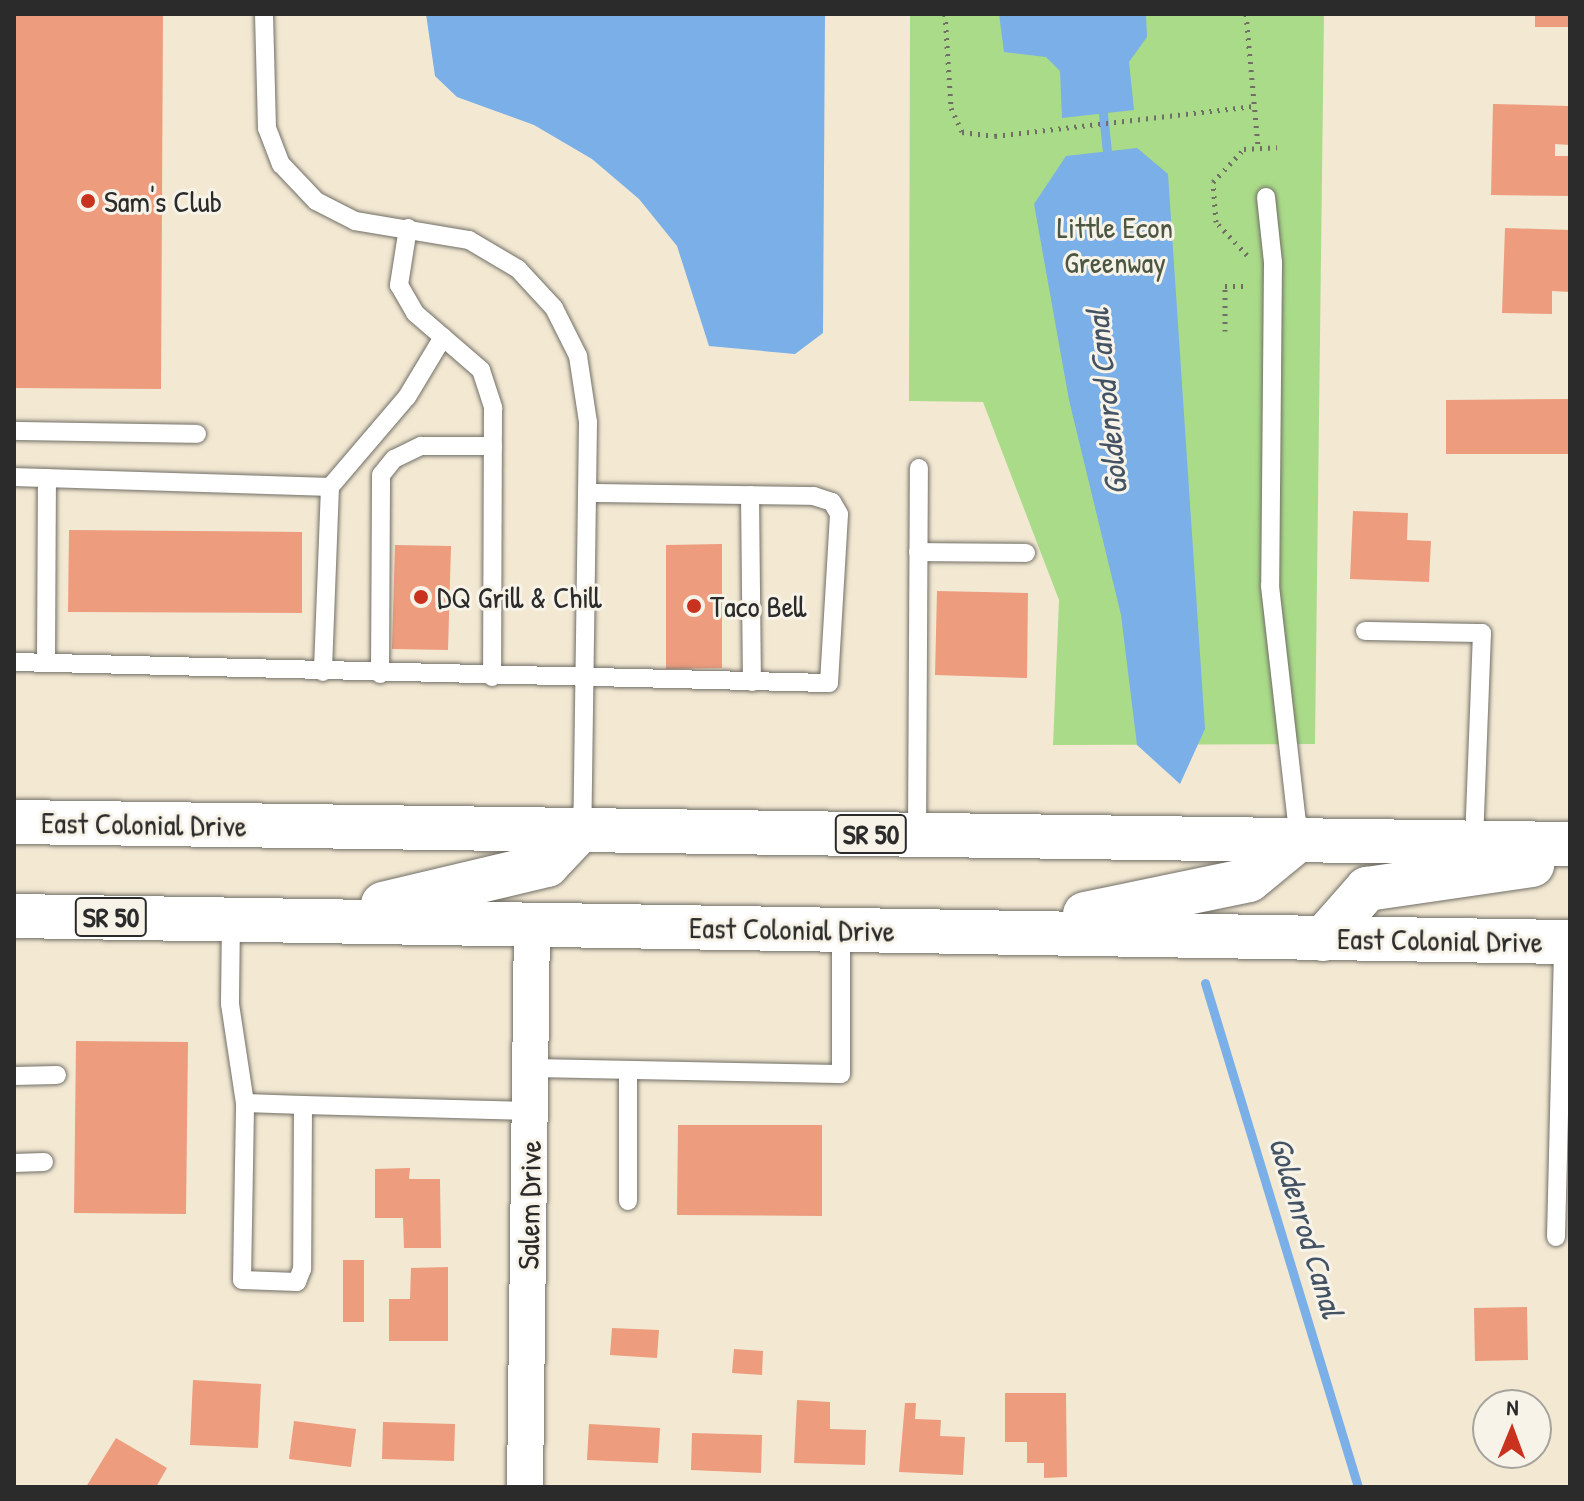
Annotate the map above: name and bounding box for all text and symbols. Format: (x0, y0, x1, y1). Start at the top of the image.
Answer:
place label: Sam's Club (104, 183, 222, 219)
marker: Sam's Club (79, 192, 97, 210)
park label: Little Econ Greenway (1057, 209, 1173, 280)
water label: Goldenrod Canal (1078, 307, 1136, 497)
place label: DQ Grill & Chill (437, 579, 602, 615)
marker: DQ Grill & Chill (412, 588, 430, 606)
place label: Taco Bell (710, 588, 807, 624)
marker: Taco Bell (685, 597, 703, 615)
street label: East Colonial Drive (41, 804, 247, 844)
road number: SR 50 (833, 810, 909, 858)
road number: SR 50 (73, 893, 149, 941)
street label: East Colonial Drive (689, 909, 895, 949)
street label: East Colonial Drive (1337, 920, 1543, 960)
water label: Goldenrod Canal (1260, 1132, 1352, 1322)
street label: Salem Drive (510, 1140, 548, 1270)
north arrow (1472, 1389, 1552, 1469)
text: N (1506, 1392, 1519, 1422)

